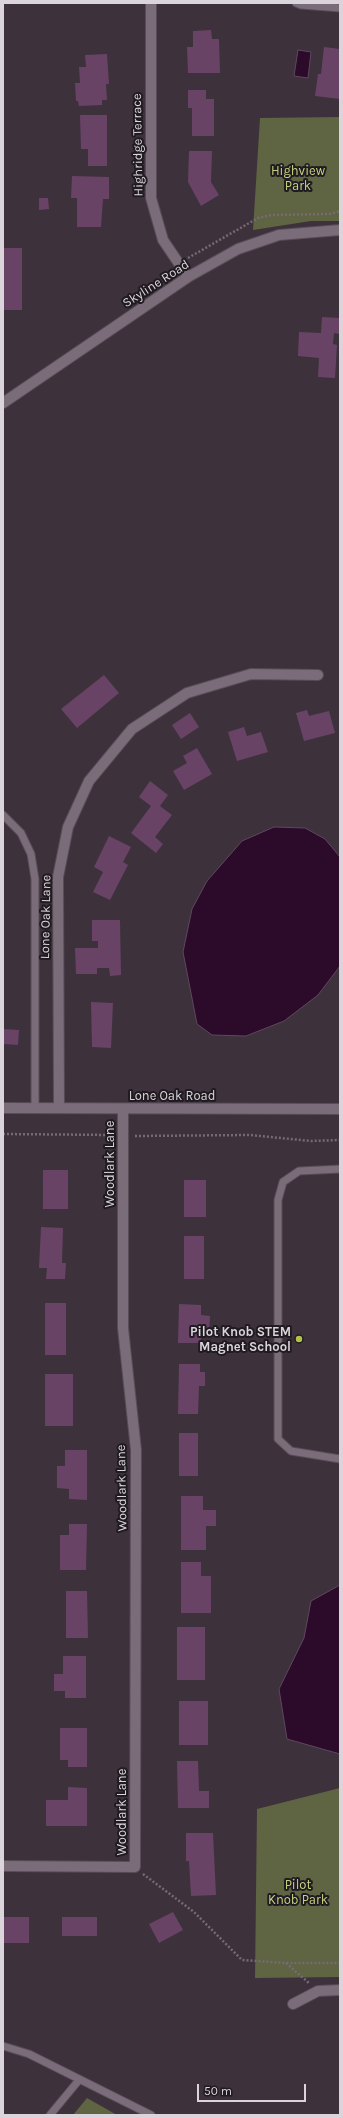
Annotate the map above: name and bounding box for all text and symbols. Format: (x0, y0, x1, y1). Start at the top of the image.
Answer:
street label: Highridge Terrace (129, 93, 147, 197)
park label: Highview Park (271, 163, 325, 194)
street label: Skyline Road (120, 257, 192, 311)
street label: Lone Oak Lane (37, 875, 55, 959)
street label: Lone Oak Road (129, 1088, 215, 1104)
street label: Woodlark Lane (102, 1121, 118, 1207)
place label: Pilot Knob STEM Magnet School (190, 1324, 291, 1355)
marker: Pilot Knob STEM Magnet School (294, 1334, 304, 1344)
street label: Woodlark Lane (113, 1444, 131, 1532)
street label: Woodlark Lane (114, 1769, 130, 1855)
park label: Pilot Knob Park (268, 1877, 328, 1908)
scale bar (199, 2076, 308, 2102)
text: 50 m (204, 2084, 232, 2098)

